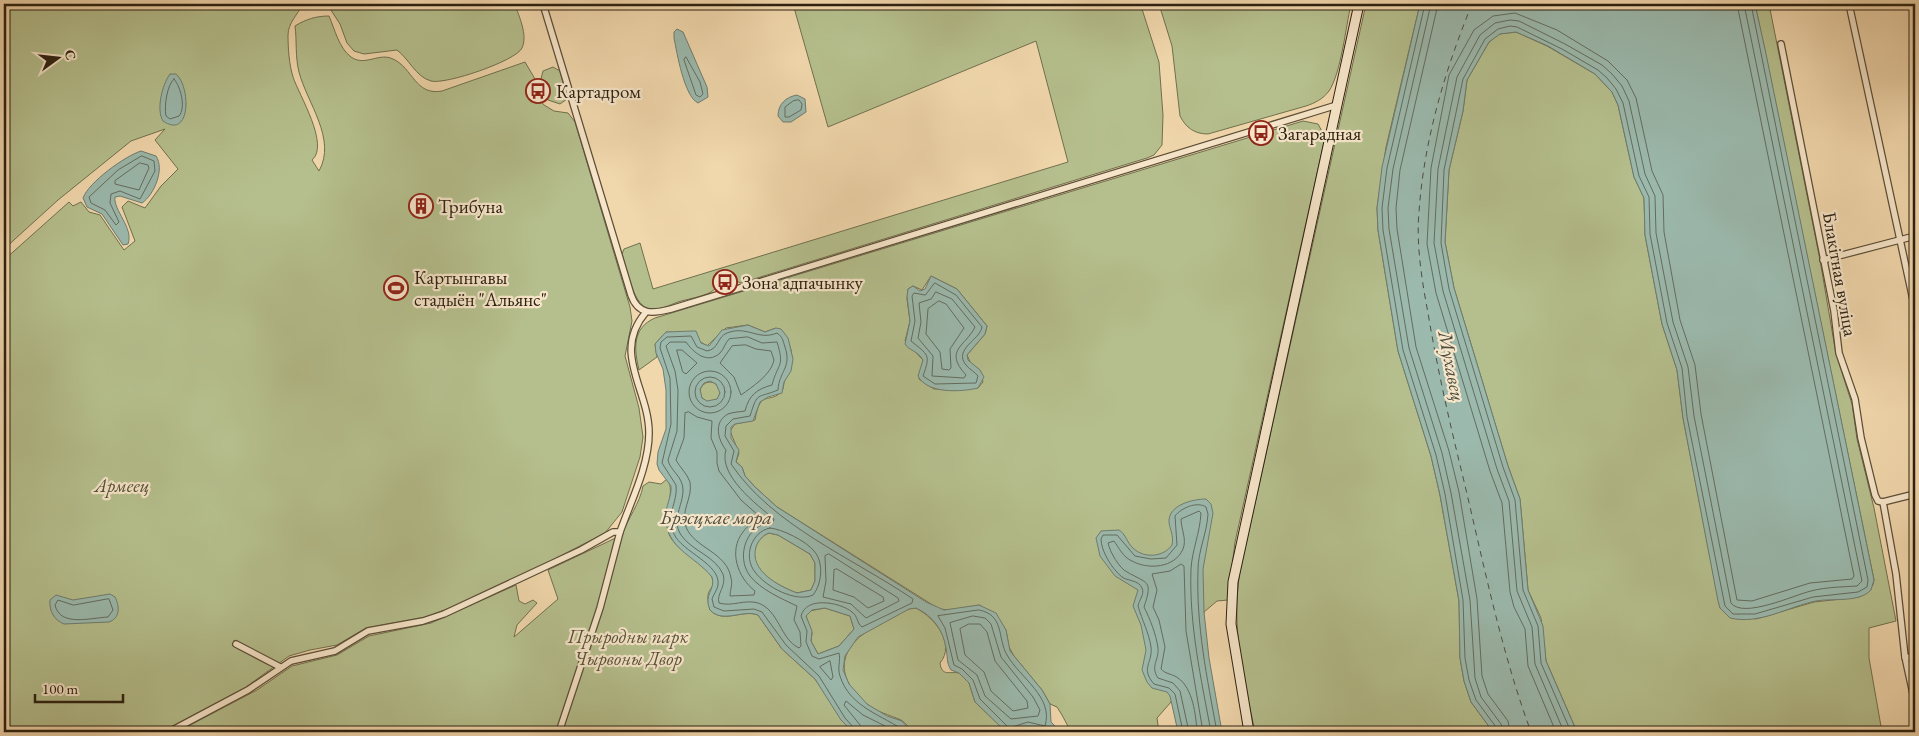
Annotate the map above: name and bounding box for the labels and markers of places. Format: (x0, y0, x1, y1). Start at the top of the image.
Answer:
bus stop icon: Картадром (525, 78, 551, 104)
place label: Картадром (556, 79, 641, 104)
bus stop icon: Загарадная (1248, 120, 1274, 146)
place label: Загарадная (1278, 121, 1362, 146)
building icon: Трибуна (408, 193, 434, 219)
place label: Трибуна (438, 194, 503, 219)
place label: Картынгавы стадыён "Альянс" (414, 265, 547, 312)
bus stop icon: Зона адпачынку (712, 269, 738, 295)
place label: Зона адпачынку (742, 270, 863, 295)
sports icon: Картынгавы стадыён "Альянс" (383, 275, 409, 301)

